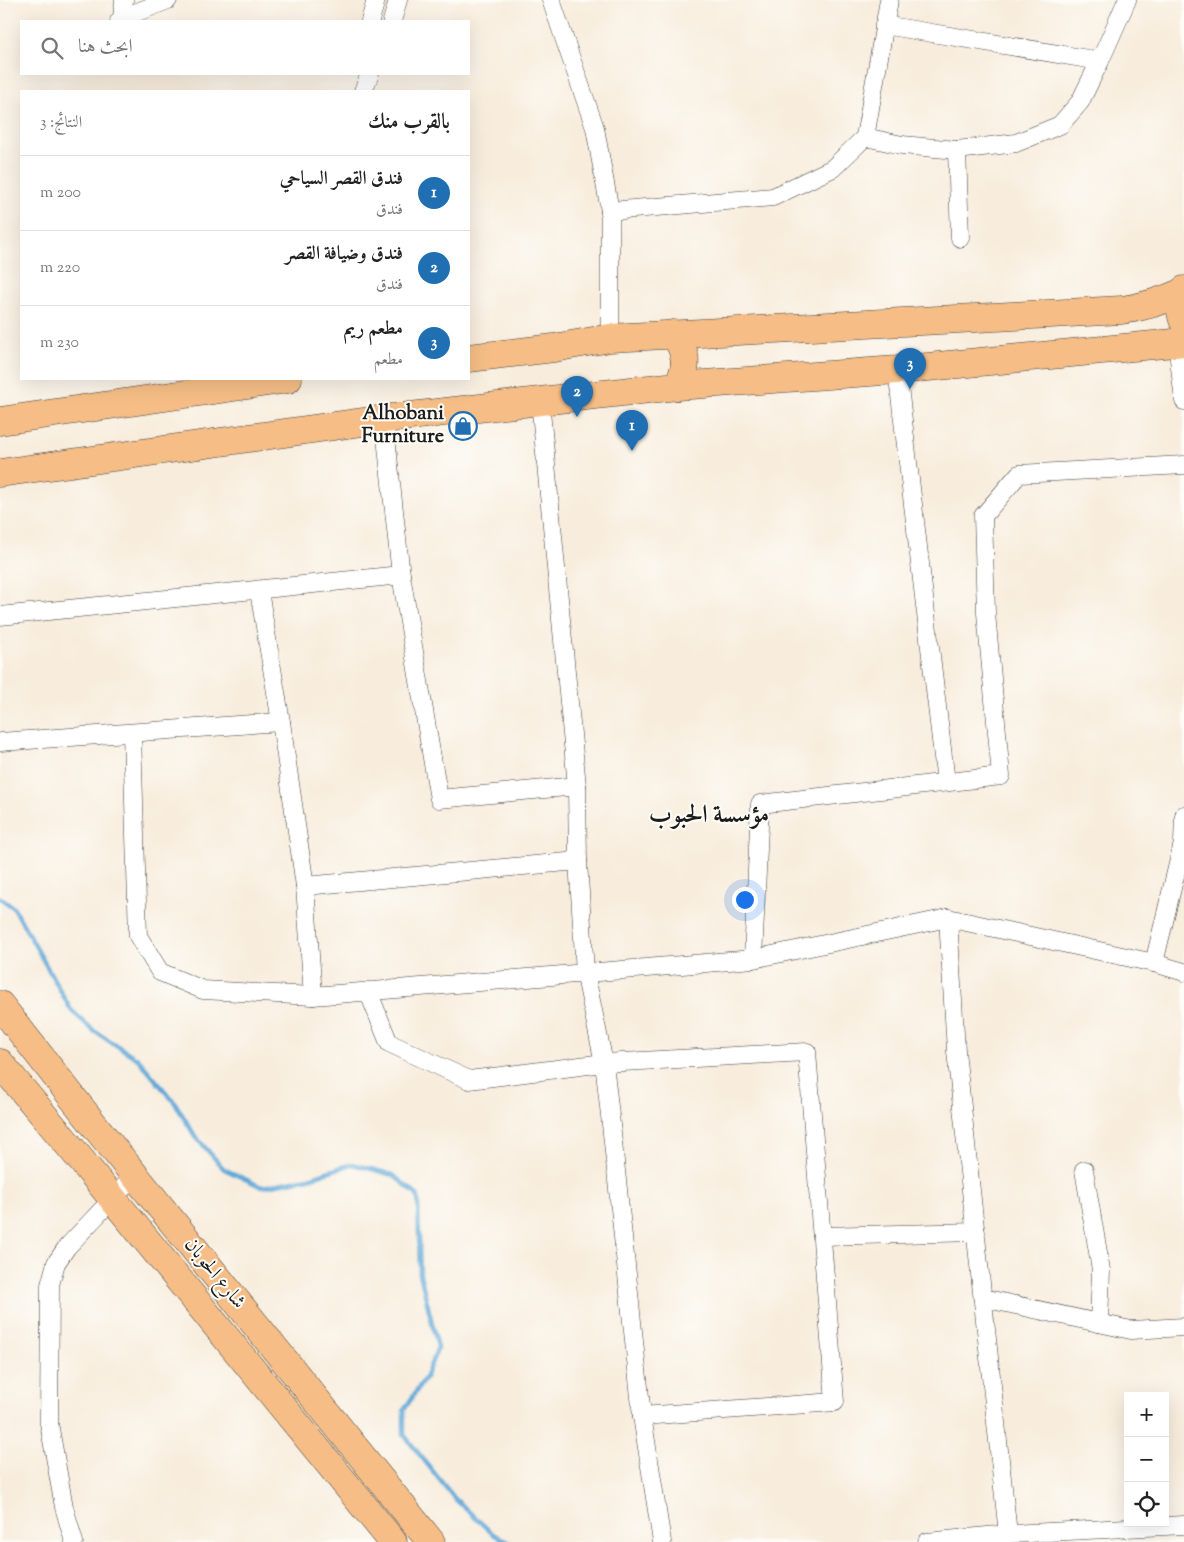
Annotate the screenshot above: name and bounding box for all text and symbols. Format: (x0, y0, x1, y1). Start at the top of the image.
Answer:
search box (20, 20, 470, 75)
icon: search (38, 34, 66, 62)
text: ابحث هنا (78, 34, 133, 61)
text: بالقرب منك (368, 108, 450, 138)
text: النتائج: 3 (40, 112, 82, 135)
text: فندق القصر السياحي (280, 166, 403, 193)
text: 200 m (40, 182, 81, 205)
text: 1 (431, 182, 437, 205)
text: فندق (376, 199, 403, 222)
text: فندق وضيافة القصر (285, 241, 403, 268)
text: 220 m (40, 257, 80, 280)
text: 2 (430, 257, 438, 280)
text: فندق (376, 274, 403, 297)
text: مطعم ريم (344, 316, 403, 343)
text: 230 m (40, 332, 79, 355)
text: 3 (431, 332, 437, 355)
pin: 3 (894, 348, 926, 389)
text: مطعم (374, 349, 403, 372)
pin: 2 (561, 376, 593, 417)
place label: Alhobani Furniture (362, 400, 444, 452)
pin: 1 (616, 410, 648, 451)
shop icon: Alhobani Furniture (448, 411, 478, 441)
district label: مؤسسة الحبوب (649, 798, 769, 834)
your location (732, 887, 758, 913)
street label: شارع الحوبان (175, 1232, 252, 1317)
map controls (1124, 1392, 1169, 1527)
button: + (1124, 1392, 1169, 1437)
button: − (1124, 1437, 1169, 1482)
button: locate (1124, 1482, 1169, 1527)

